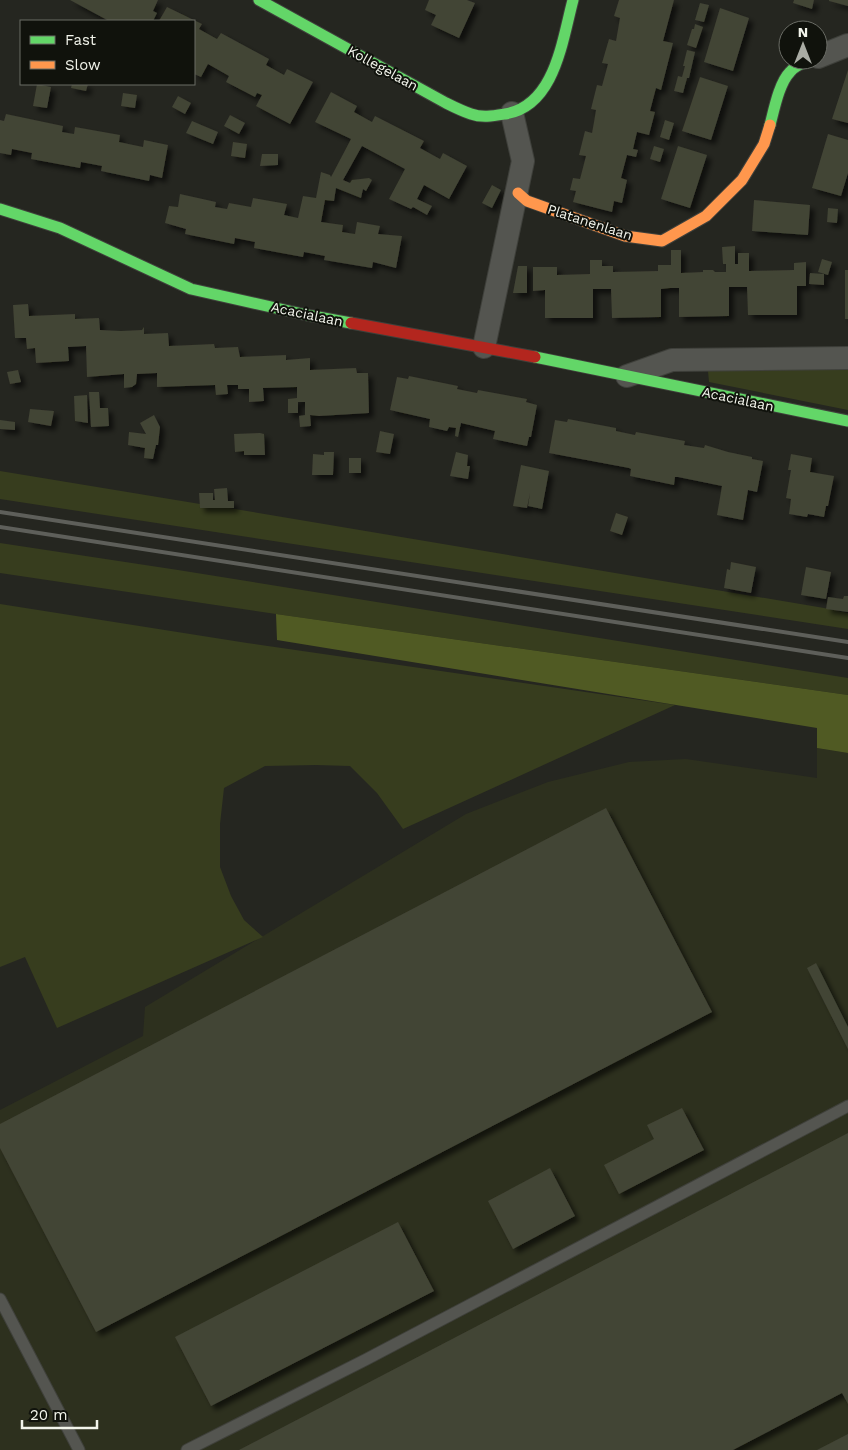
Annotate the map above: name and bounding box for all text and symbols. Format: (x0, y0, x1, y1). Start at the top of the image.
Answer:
legend (20, 20, 195, 85)
north arrow (778, 20, 828, 70)
text: N (798, 24, 808, 40)
text: Fast (65, 31, 97, 49)
street label: Kollegelaan (345, 42, 421, 94)
text: Slow (65, 56, 101, 74)
street label: Platanenlaan (545, 201, 635, 243)
street label: Acacialaan (270, 299, 344, 329)
street label: Acacialaan (701, 384, 775, 414)
scale bar (22, 1398, 98, 1430)
text: 20 m (30, 1406, 68, 1424)

